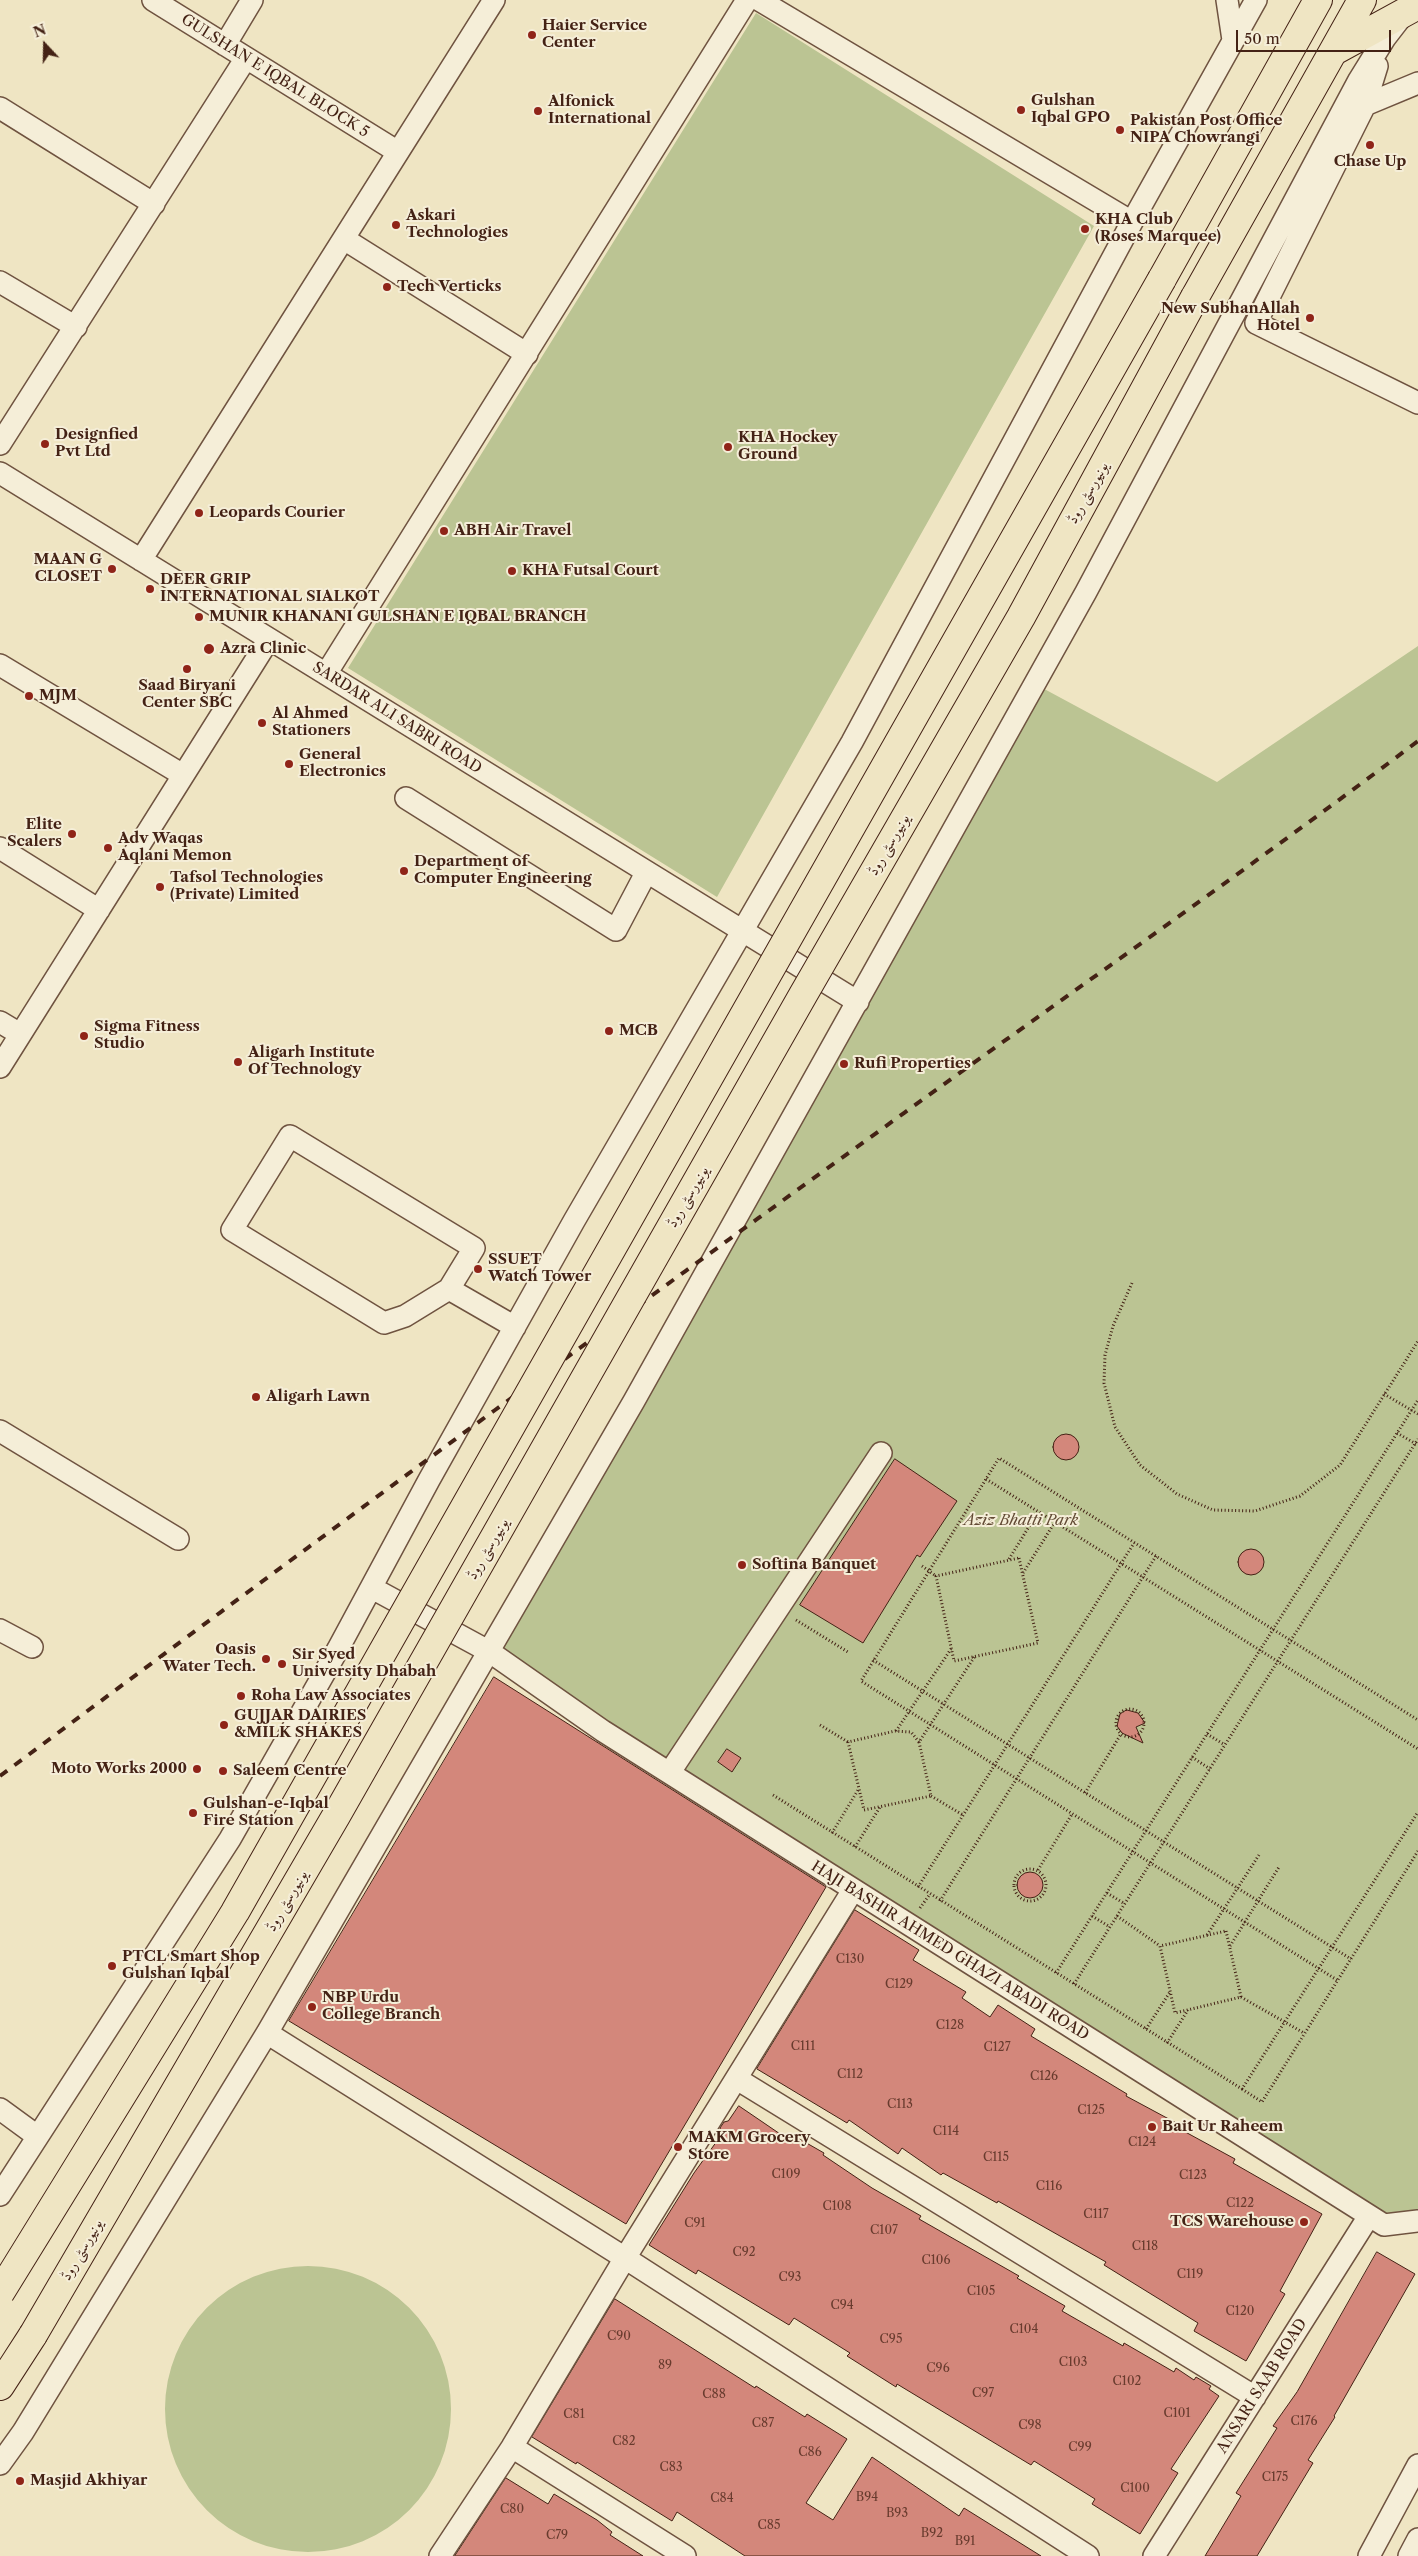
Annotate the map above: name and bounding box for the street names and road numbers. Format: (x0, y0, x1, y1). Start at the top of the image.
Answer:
street label: GULSHAN E IQBAL BLOCK 5 (178, 11, 372, 141)
street label: یونیورسٹی روڈ (1064, 459, 1112, 527)
street label: SARDAR ALI SABRI ROAD (309, 658, 485, 778)
street label: یونیورسٹی روڈ (864, 811, 914, 879)
street label: یونیورسٹی روڈ (663, 1163, 713, 1231)
street label: یونیورسٹی روڈ (463, 1515, 513, 1583)
street label: HAJI BASHIR AHMED GHAZI ABADI ROAD (808, 1857, 1092, 2045)
street label: یونیورسٹی روڈ (262, 1867, 312, 1935)
street label: یونیورسٹی روڈ (57, 2216, 107, 2284)
street label: ANSARI SAAB ROAD (1213, 2315, 1311, 2457)

